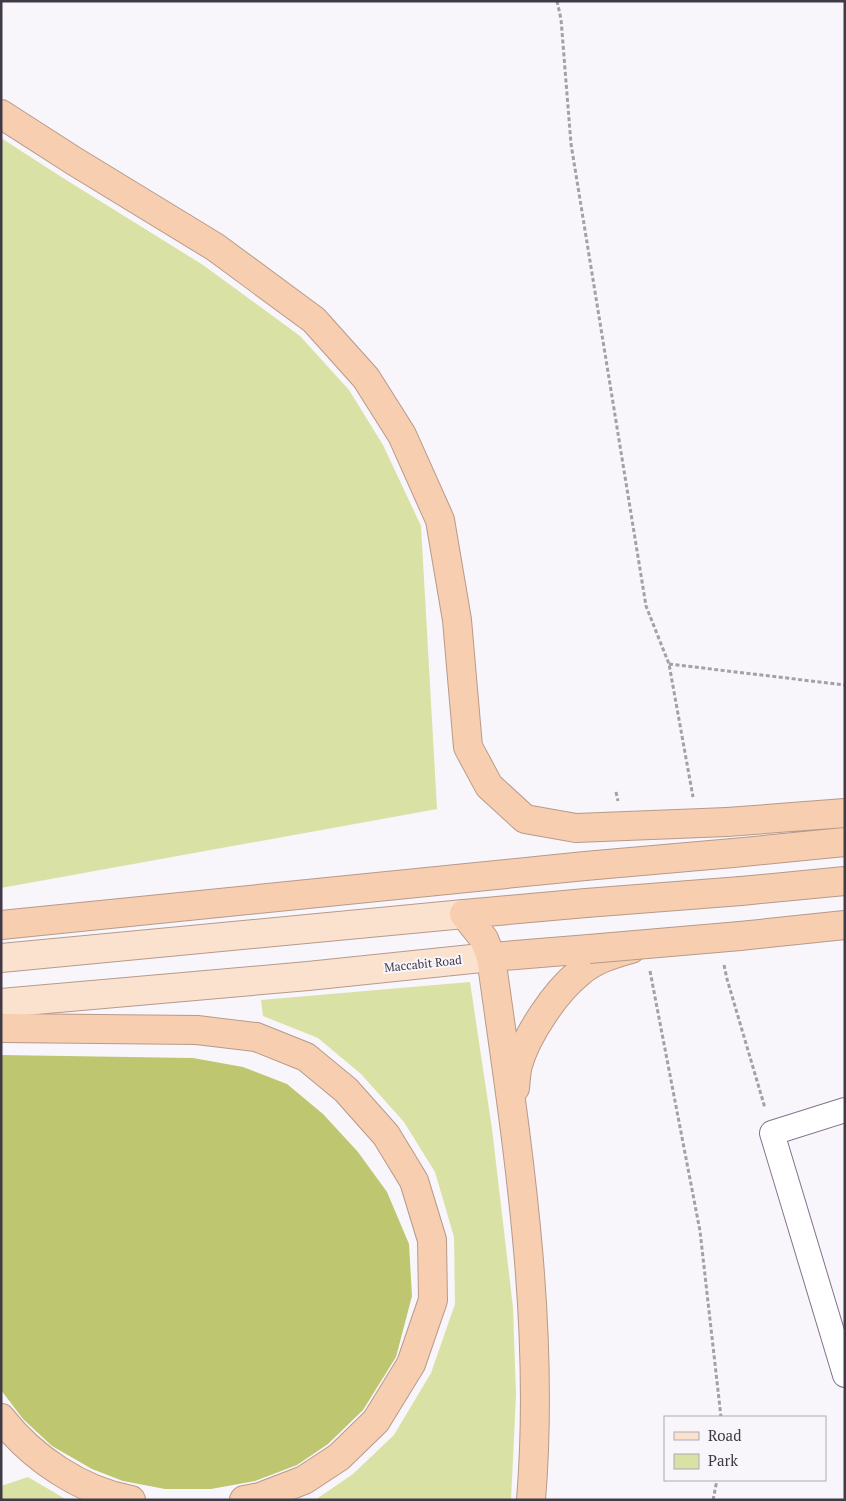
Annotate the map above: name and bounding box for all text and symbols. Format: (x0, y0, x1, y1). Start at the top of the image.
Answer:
street label: Maccabit Road (383, 952, 463, 975)
legend (664, 1416, 826, 1481)
text: Road (708, 1425, 741, 1445)
text: Park (708, 1450, 738, 1470)

